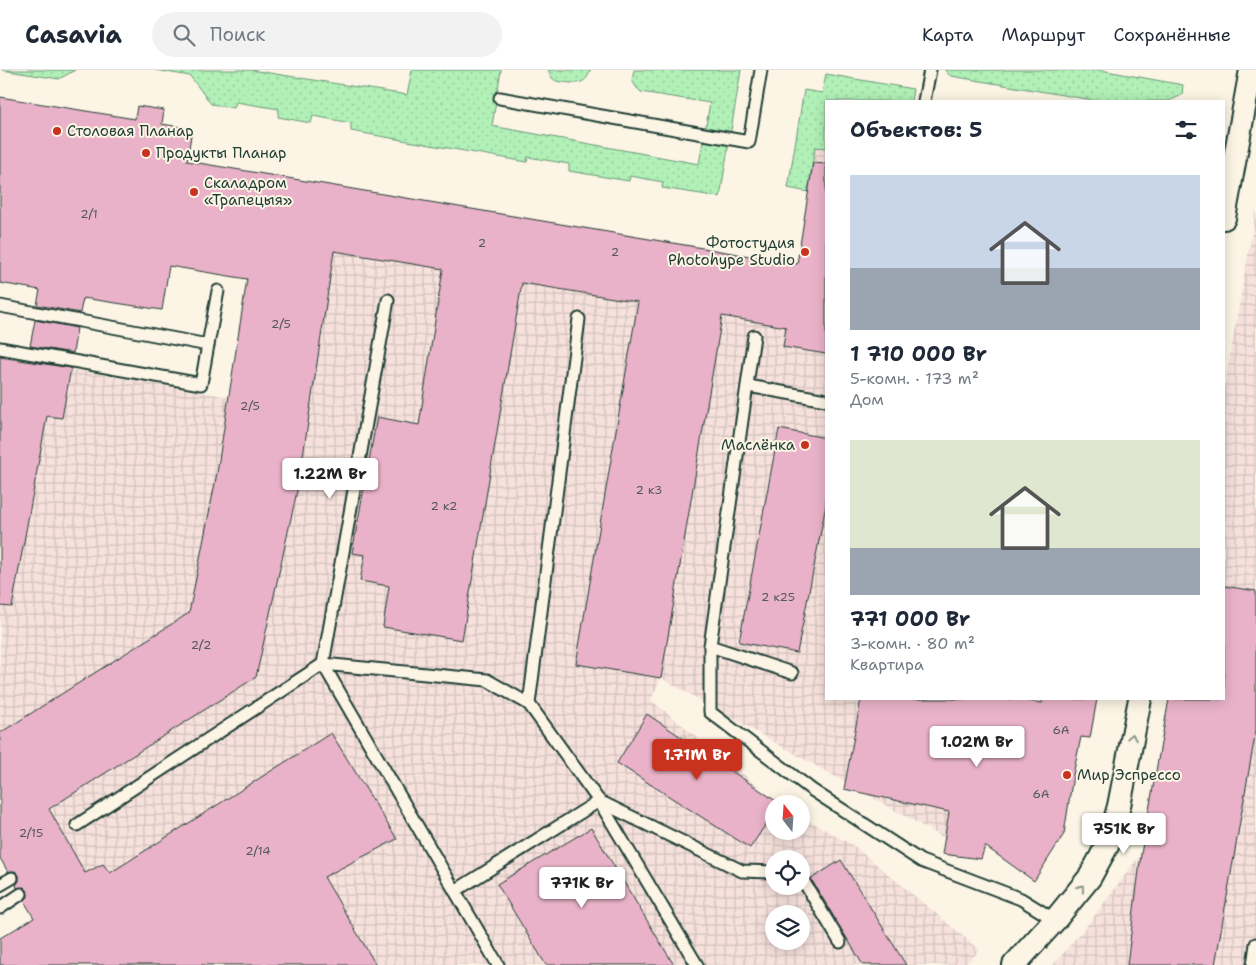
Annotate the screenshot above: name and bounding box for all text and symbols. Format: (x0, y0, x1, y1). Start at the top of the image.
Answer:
search box (152, 12, 502, 57)
text: Casavia (25, 19, 122, 51)
icon: search (170, 21, 198, 49)
text: Поиск (210, 22, 265, 47)
text: Карта (922, 23, 973, 47)
text: Маршрут (1001, 23, 1085, 47)
text: Сохранённые (1113, 23, 1231, 47)
text: Объектов: 5 (850, 116, 982, 144)
icon: filters (1172, 116, 1200, 144)
place label: Столовая Планар (67, 121, 194, 141)
marker: Столовая Планар (51, 125, 63, 137)
place label: Продукты Планар (156, 143, 286, 163)
marker: Продукты Планар (140, 147, 152, 159)
place label: Скаладром «Трапецыя» (204, 173, 292, 210)
marker: Скаладром «Трапецыя» (188, 186, 200, 198)
house number: 2/1 (80, 206, 98, 222)
icon: home (980, 208, 1070, 298)
place label: Фотостудия Photohype Studio (668, 233, 795, 270)
house number: 2 (478, 235, 486, 251)
house number: 2 (611, 244, 619, 260)
marker: Фотостудия Photohype Studio (799, 246, 811, 258)
house number: 2/5 (271, 316, 291, 332)
text: 1 710 000 Br (850, 340, 987, 368)
text: 5-комн. · 173 m² (850, 368, 979, 389)
text: Дом (850, 389, 884, 410)
house number: 2/5 (240, 398, 260, 414)
place label: Маслёнка (721, 435, 796, 455)
marker: Маслёнка (799, 439, 811, 451)
pin: 1.22M Br (278, 458, 382, 500)
text: 1.22M Br (293, 463, 367, 484)
icon: home (980, 473, 1070, 563)
house number: 2 к3 (636, 482, 662, 498)
house number: 2 к2 (431, 498, 457, 514)
house number: 2 к25 (761, 589, 795, 605)
text: 771 000 Br (850, 605, 970, 633)
text: 3-комн. · 80 m² (850, 633, 975, 654)
house number: 2/2 (191, 637, 211, 653)
text: Квартира (850, 654, 924, 675)
house number: 6А (1052, 722, 1070, 738)
pin: 1.02M Br (925, 726, 1029, 768)
text: 1.02M Br (941, 731, 1013, 752)
one-way arrow (1127, 732, 1137, 741)
pin: 1.71M Br (645, 738, 749, 781)
text: 1.71M Br (663, 744, 731, 765)
place label: Мир Эспрессо (1077, 765, 1181, 785)
marker: Мир Эспрессо (1061, 769, 1073, 781)
house number: 6А (1032, 786, 1050, 802)
north arrow (765, 795, 810, 840)
map controls (765, 795, 810, 950)
pin: 751K Br (1078, 812, 1170, 855)
text: 751K Br (1093, 818, 1155, 839)
house number: 2/15 (19, 825, 43, 841)
house number: 2/14 (245, 843, 271, 859)
button: locate (765, 850, 810, 895)
pin: 771K Br (536, 866, 628, 909)
text: 771K Br (550, 872, 614, 893)
one-way arrow (1075, 885, 1084, 894)
button: layers (765, 905, 810, 950)

